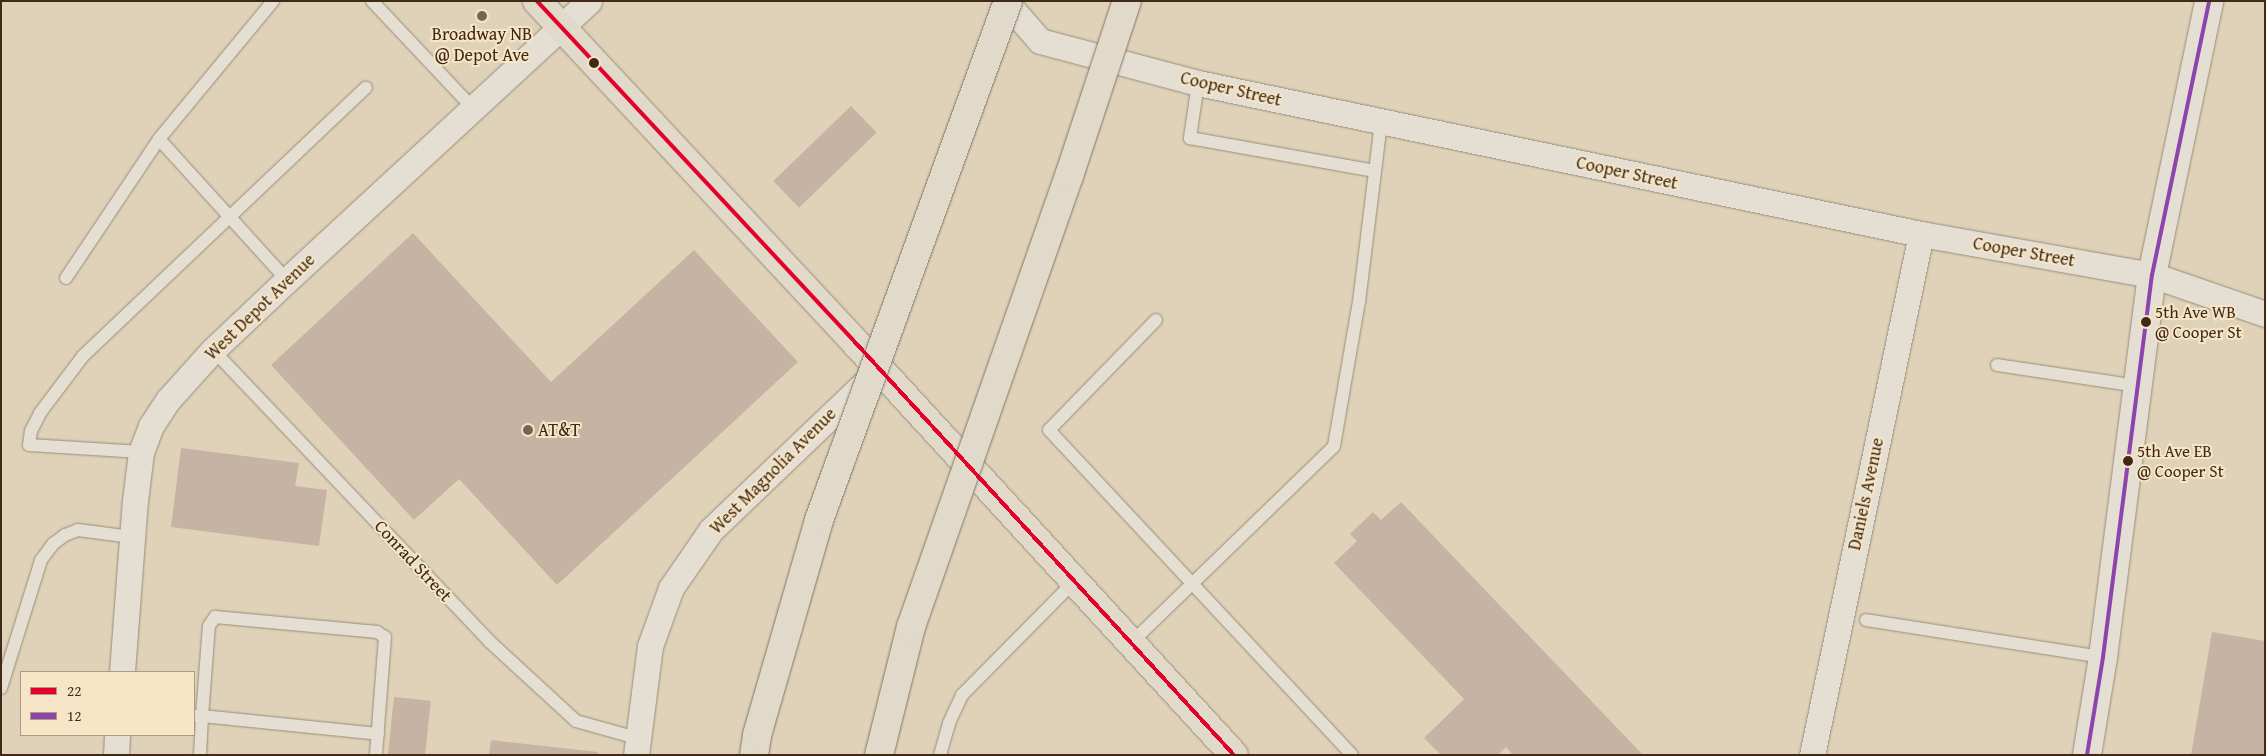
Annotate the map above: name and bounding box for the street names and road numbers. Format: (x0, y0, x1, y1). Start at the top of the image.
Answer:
street label: Cooper Street (1178, 67, 1284, 111)
street label: Cooper Street (1574, 152, 1680, 194)
street label: Cooper Street (1971, 232, 2077, 272)
street label: West Depot Avenue (201, 249, 319, 365)
street label: West Magnolia Avenue (705, 403, 841, 539)
street label: Daniels Avenue (1844, 436, 1888, 552)
street label: Conrad Street (370, 516, 456, 606)

